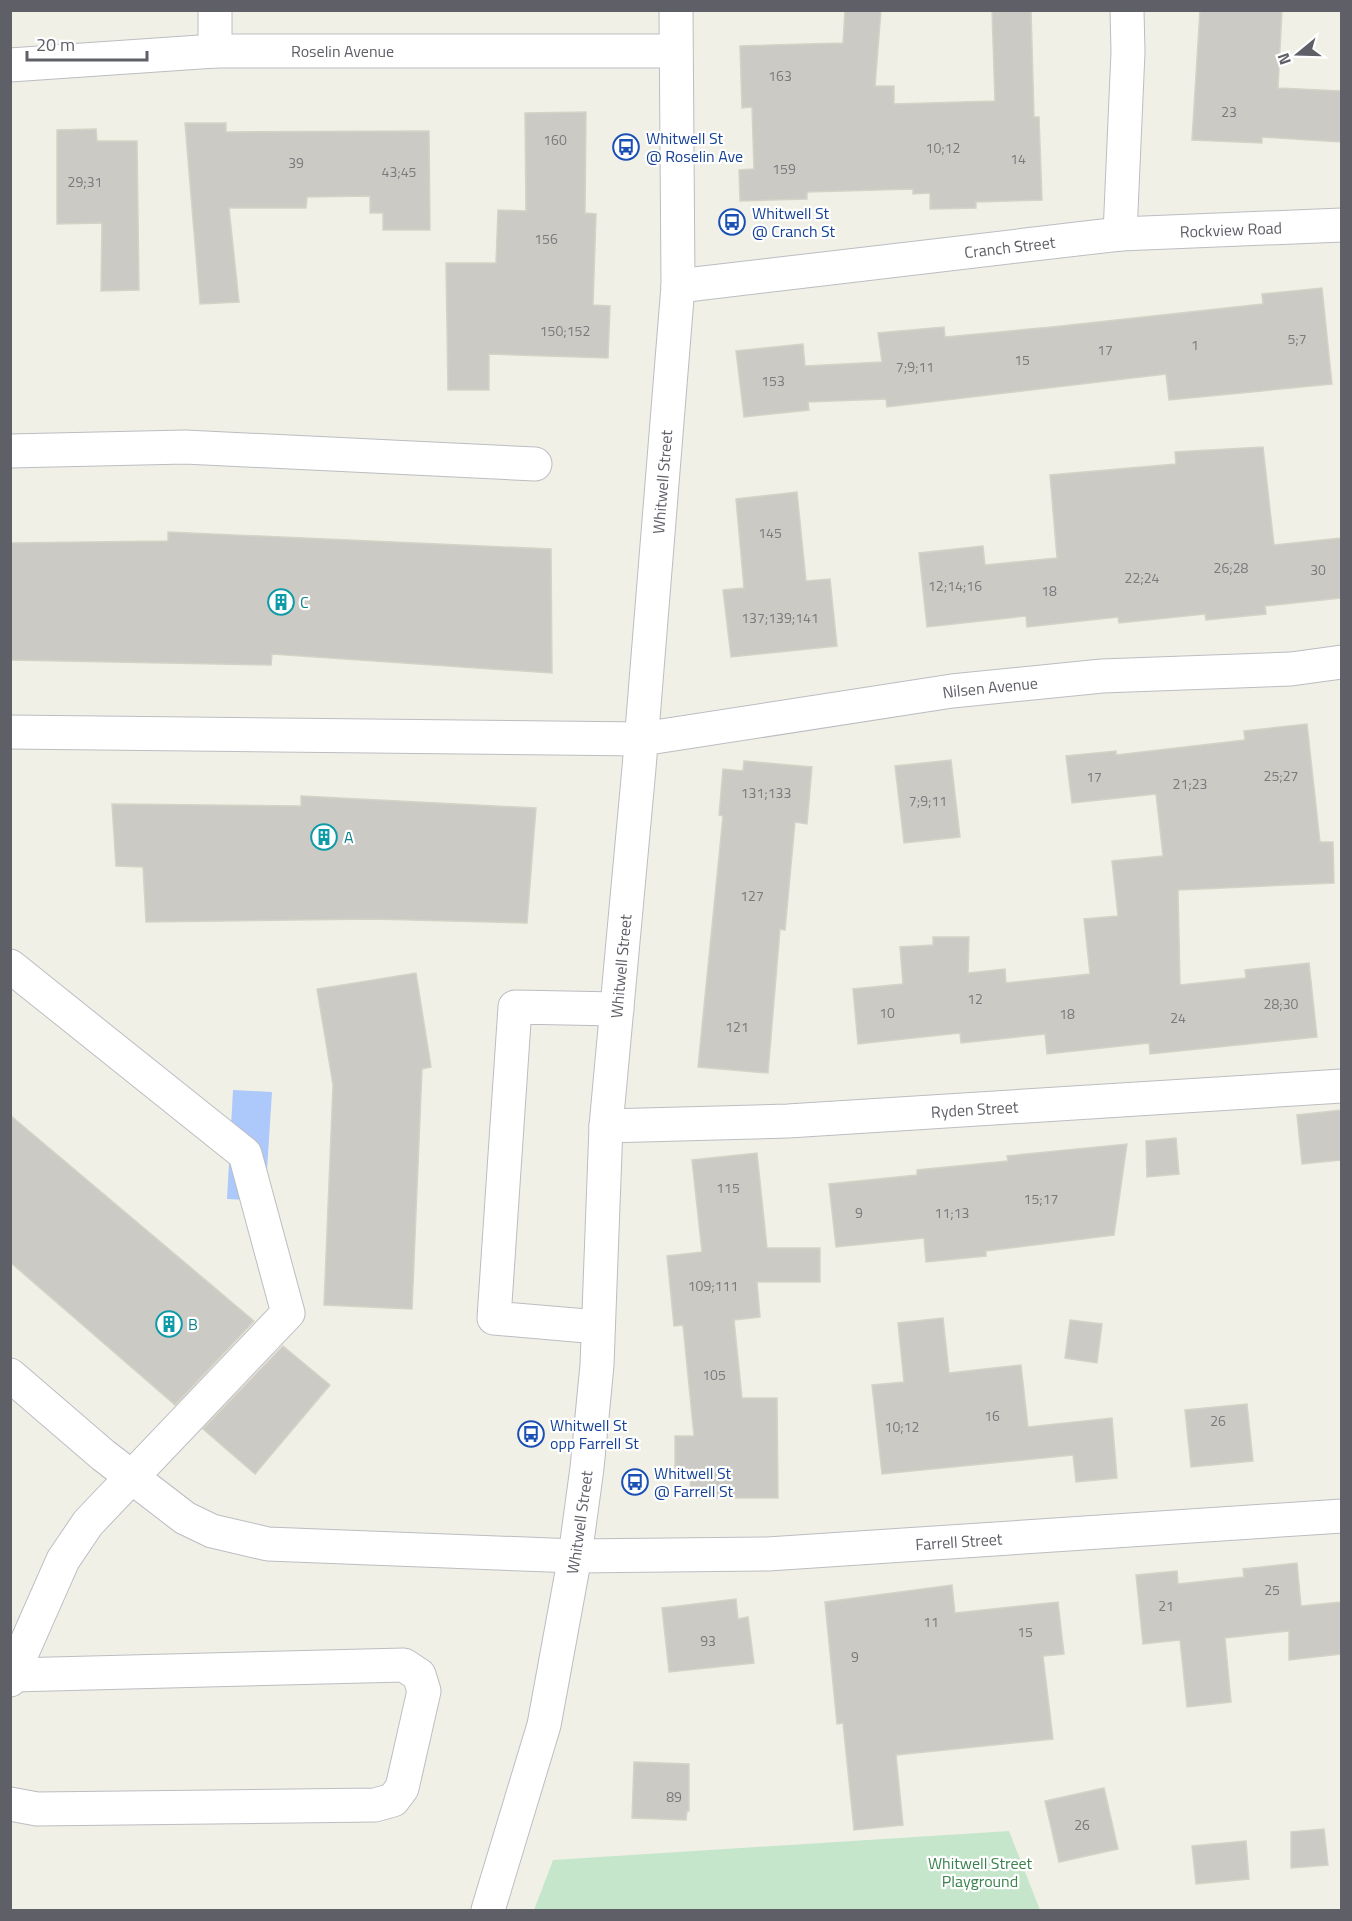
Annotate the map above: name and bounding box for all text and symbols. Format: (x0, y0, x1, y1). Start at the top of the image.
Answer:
scale bar (27, 24, 147, 62)
north arrow (1268, 24, 1328, 84)
text: 20 m (36, 31, 75, 58)
street label: Roselin Avenue (291, 39, 394, 63)
text: N (1271, 50, 1297, 68)
house number: 163 (768, 65, 792, 86)
house number: 23 (1221, 101, 1237, 122)
place label: Whitwell St @ Roselin Ave (646, 126, 743, 168)
house number: 160 (543, 129, 567, 150)
bus stop icon: Whitwell St @ Roselin Ave (611, 132, 641, 162)
house number: 10;12 (926, 137, 960, 158)
house number: 14 (1010, 148, 1026, 169)
house number: 39 (288, 152, 304, 173)
house number: 159 (772, 158, 796, 179)
house number: 43;45 (382, 161, 417, 182)
house number: 29;31 (68, 171, 102, 192)
place label: Whitwell St @ Cranch St (752, 201, 836, 243)
bus stop icon: Whitwell St @ Cranch St (717, 207, 747, 237)
street label: Rockview Road (1179, 215, 1283, 244)
house number: 156 (534, 228, 558, 249)
street label: Cranch Street (963, 230, 1057, 264)
house number: 150;152 (540, 320, 590, 341)
house number: 5;7 (1287, 328, 1307, 349)
house number: 1 (1191, 334, 1199, 355)
house number: 17 (1097, 339, 1113, 360)
house number: 15 (1014, 349, 1030, 370)
house number: 7;9;11 (896, 356, 934, 377)
house number: 153 (761, 370, 785, 391)
street label: Whitwell Street (646, 429, 678, 535)
house number: 145 (758, 522, 782, 543)
house number: 26;28 (1214, 557, 1249, 578)
house number: 30 (1310, 559, 1326, 580)
house number: 22;24 (1125, 567, 1160, 588)
house number: 12;14;16 (928, 575, 982, 596)
house number: 18 (1041, 580, 1057, 601)
building icon: C (266, 587, 296, 617)
place label: C (300, 590, 309, 614)
house number: 137;139;141 (741, 607, 819, 628)
street label: Nilsen Avenue (941, 670, 1039, 704)
house number: 25;27 (1264, 765, 1298, 786)
house number: 17 (1086, 766, 1102, 787)
house number: 21;23 (1173, 773, 1207, 794)
house number: 131;133 (741, 782, 791, 803)
house number: 7;9;11 (909, 790, 947, 811)
building icon: A (309, 822, 339, 852)
place label: A (344, 825, 354, 849)
house number: 127 (740, 885, 764, 906)
street label: Whitwell Street (604, 913, 637, 1019)
house number: 12 (967, 988, 983, 1009)
house number: 28;30 (1264, 993, 1299, 1014)
house number: 10 (879, 1002, 895, 1023)
house number: 18 (1059, 1003, 1075, 1024)
house number: 24 (1170, 1007, 1186, 1028)
house number: 121 (725, 1016, 749, 1037)
street label: Ryden Street (930, 1094, 1019, 1124)
house number: 115 (716, 1177, 740, 1198)
house number: 15;17 (1024, 1188, 1058, 1209)
house number: 9 (855, 1202, 863, 1223)
house number: 11;13 (935, 1202, 969, 1223)
house number: 109;111 (688, 1275, 738, 1296)
building icon: B (154, 1309, 184, 1339)
place label: B (188, 1312, 198, 1336)
house number: 105 (702, 1364, 726, 1385)
house number: 16 (984, 1405, 1000, 1426)
house number: 26 (1210, 1410, 1226, 1431)
place label: Whitwell St opp Farrell St (550, 1413, 639, 1455)
house number: 10;12 (885, 1416, 919, 1437)
bus stop icon: Whitwell St opp Farrell St (516, 1419, 546, 1449)
place label: Whitwell St @ Farrell St (654, 1461, 733, 1503)
bus stop icon: Whitwell St @ Farrell St (620, 1467, 650, 1497)
street label: Whitwell Street (560, 1469, 599, 1576)
street label: Farrell Street (915, 1526, 1003, 1556)
house number: 25 (1264, 1579, 1280, 1600)
house number: 21 (1158, 1595, 1174, 1616)
house number: 11 (923, 1611, 939, 1632)
house number: 15 (1017, 1621, 1033, 1642)
house number: 93 (700, 1630, 716, 1651)
house number: 9 (851, 1646, 859, 1667)
house number: 89 (666, 1786, 682, 1807)
house number: 26 (1074, 1814, 1090, 1835)
park label: Whitwell Street Playground (928, 1851, 1032, 1893)

